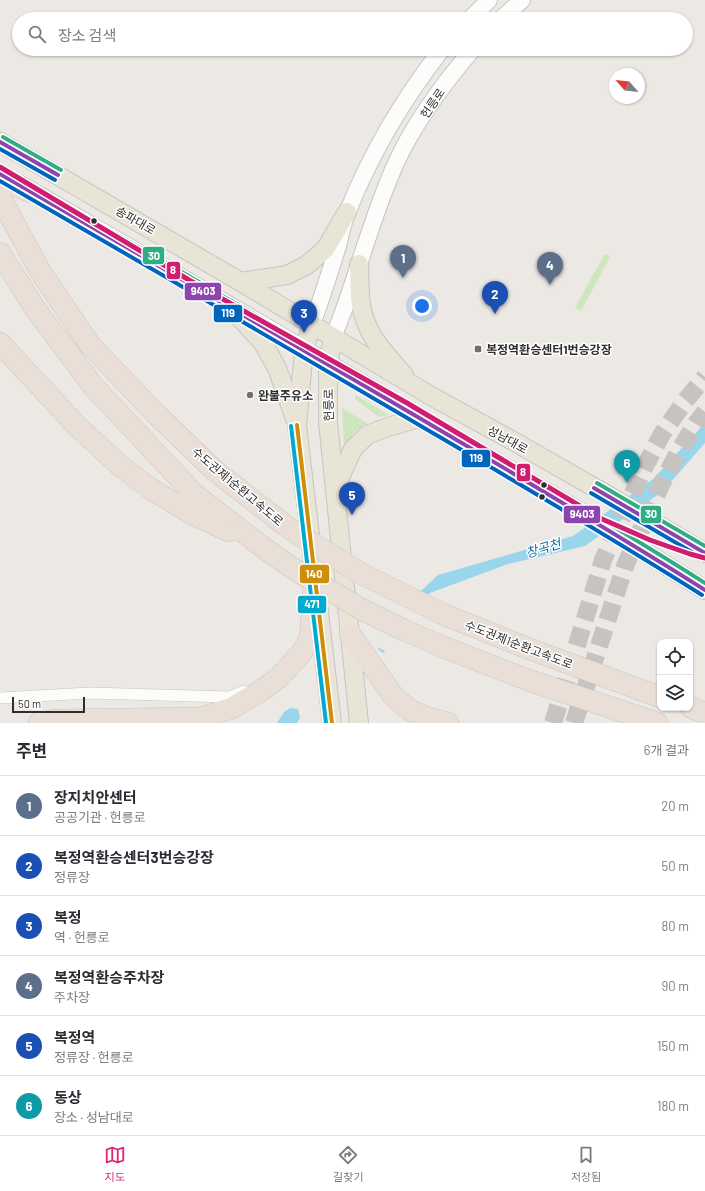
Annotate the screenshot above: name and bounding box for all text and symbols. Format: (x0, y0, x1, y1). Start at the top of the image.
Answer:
search box (12, 12, 693, 56)
icon: search (26, 23, 48, 45)
text: 장소 검색 (58, 26, 116, 44)
north arrow (609, 68, 645, 104)
street label: 헌릉로 (417, 85, 447, 121)
street label: 송파대로 (113, 203, 159, 237)
unlabelled marker (89, 216, 99, 226)
pin: 1 (390, 245, 416, 278)
line badge: 30 (142, 246, 165, 265)
text: 30 (148, 249, 160, 262)
pin: 4 (537, 252, 563, 285)
line badge: 8 (166, 261, 181, 280)
text: 8 (170, 263, 176, 276)
pin: 2 (482, 281, 508, 314)
line badge: 9403 (184, 282, 222, 301)
text: 9403 (191, 284, 215, 297)
your location (412, 296, 432, 316)
pin: 3 (291, 300, 317, 333)
line badge: 119 (213, 304, 243, 323)
text: 119 (221, 306, 235, 319)
place label: 복정역환승센터1번승강장 (486, 342, 612, 356)
marker: 복정역환승센터1번승강장 (473, 344, 483, 354)
place label: 완불주유소 (258, 388, 313, 402)
street label: 헌릉로 (321, 388, 335, 422)
marker: 완불주유소 (245, 390, 255, 400)
street label: 성남대로 (485, 422, 531, 456)
street label: 수도권제1순환고속도로 (190, 444, 286, 528)
line badge: 119 (461, 449, 491, 468)
pin: 6 (614, 450, 640, 483)
text: 119 (469, 451, 483, 464)
line badge: 8 (516, 463, 531, 482)
text: 8 (520, 465, 526, 478)
unlabelled marker (539, 480, 549, 490)
pin: 5 (339, 482, 365, 515)
unlabelled marker (537, 492, 547, 502)
line badge: 9403 (563, 505, 601, 524)
line badge: 30 (640, 505, 662, 524)
text: 9403 (570, 507, 594, 520)
text: 30 (645, 507, 657, 520)
water label: 창곡천 (523, 535, 563, 561)
line badge: 140 (299, 564, 330, 584)
text: 140 (306, 567, 322, 580)
line badge: 471 (297, 595, 327, 614)
text: 471 (304, 597, 320, 610)
street label: 수도권제1순환고속도로 (463, 617, 575, 671)
map controls (657, 639, 693, 711)
button: locate (657, 639, 693, 675)
button: layers (657, 675, 693, 711)
scale bar (12, 695, 85, 714)
text: 50 m (18, 697, 41, 710)
text: 주변 (16, 740, 47, 760)
text: 6개 결과 (644, 742, 689, 758)
text: 장지치안센터 (54, 788, 137, 806)
text: 1 (27, 798, 31, 814)
text: 20 m (661, 798, 689, 814)
text: 공공기관 · 헌릉로 (54, 809, 146, 825)
text: 복정역환승센터3번승강장 (54, 848, 214, 866)
text: 2 (25, 858, 33, 874)
text: 50 m (662, 858, 689, 874)
text: 정류장 (54, 869, 90, 885)
text: 복정 (54, 908, 82, 926)
text: 3 (25, 918, 33, 934)
text: 80 m (662, 918, 689, 934)
text: 역 · 헌릉로 (54, 929, 110, 945)
text: 복정역환승주차장 (54, 968, 164, 986)
text: 4 (25, 978, 33, 994)
text: 90 m (662, 978, 689, 994)
text: 주차장 (54, 989, 90, 1005)
text: 복정역 (54, 1028, 95, 1046)
text: 5 (25, 1038, 33, 1054)
text: 150 m (657, 1038, 689, 1054)
text: 정류장 · 헌릉로 (54, 1049, 134, 1065)
text: 동상 (54, 1088, 82, 1106)
text: 6 (26, 1098, 32, 1114)
text: 180 m (657, 1098, 689, 1114)
text: 장소 · 성남대로 (54, 1109, 134, 1125)
tab: 지도 (104, 1144, 126, 1184)
tab: 길찾기 (333, 1144, 363, 1184)
tab: 저장됨 (571, 1144, 601, 1184)

